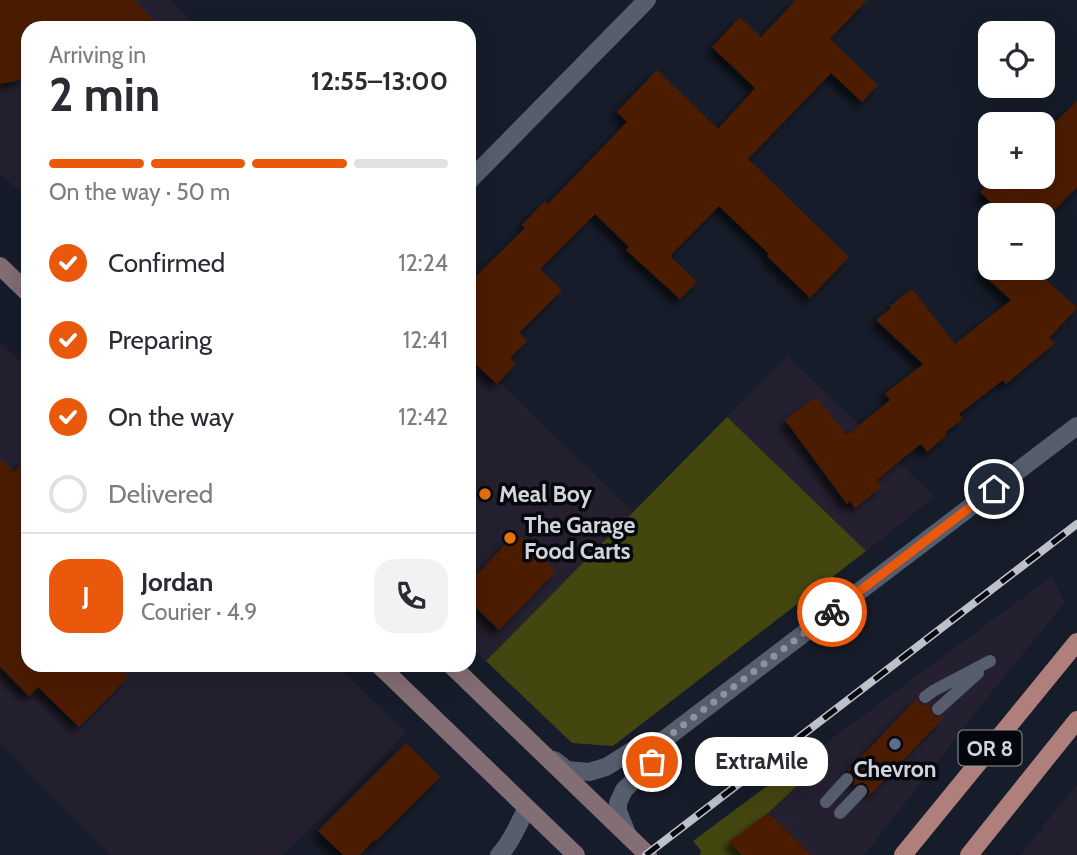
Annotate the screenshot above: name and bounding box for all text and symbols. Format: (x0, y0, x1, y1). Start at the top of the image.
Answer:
map controls (978, 21, 1055, 280)
button: locate (978, 21, 1055, 98)
text: Arriving in (49, 41, 146, 69)
text: 12:55–13:00 (311, 65, 448, 97)
text: 2 min (49, 67, 160, 123)
button: + (978, 112, 1055, 189)
text: On the way · 50 m (49, 178, 230, 206)
button: − (978, 203, 1055, 280)
icon: check (49, 244, 87, 282)
text: Confirmed (108, 247, 225, 279)
text: 12:24 (398, 249, 448, 277)
icon: check (49, 321, 87, 359)
text: Preparing (108, 324, 212, 356)
text: 12:41 (403, 326, 448, 354)
icon: check (49, 398, 87, 436)
text: On the way (108, 401, 234, 433)
text: 12:42 (398, 403, 448, 431)
pin (964, 459, 1024, 519)
icon: home (975, 470, 1013, 508)
text: Delivered (108, 478, 213, 510)
place label: Meal Boy (499, 480, 593, 508)
marker: Meal Boy (477, 486, 493, 502)
place label: The Garage Food Carts (524, 511, 635, 565)
marker: The Garage Food Carts (502, 530, 518, 546)
button: phone (374, 559, 448, 633)
text: Jordan (141, 566, 213, 598)
courier (797, 577, 867, 647)
text: J (82, 580, 90, 612)
icon: bike (813, 593, 851, 631)
text: Courier · 4.9 (141, 598, 257, 626)
road number: OR 8 (958, 730, 1021, 766)
pin (622, 732, 682, 792)
marker: Chevron (887, 736, 903, 752)
callout: ExtraMile (694, 738, 827, 786)
icon: bag (633, 743, 671, 781)
text: ExtraMile (715, 747, 808, 775)
place label: Chevron (853, 755, 937, 783)

